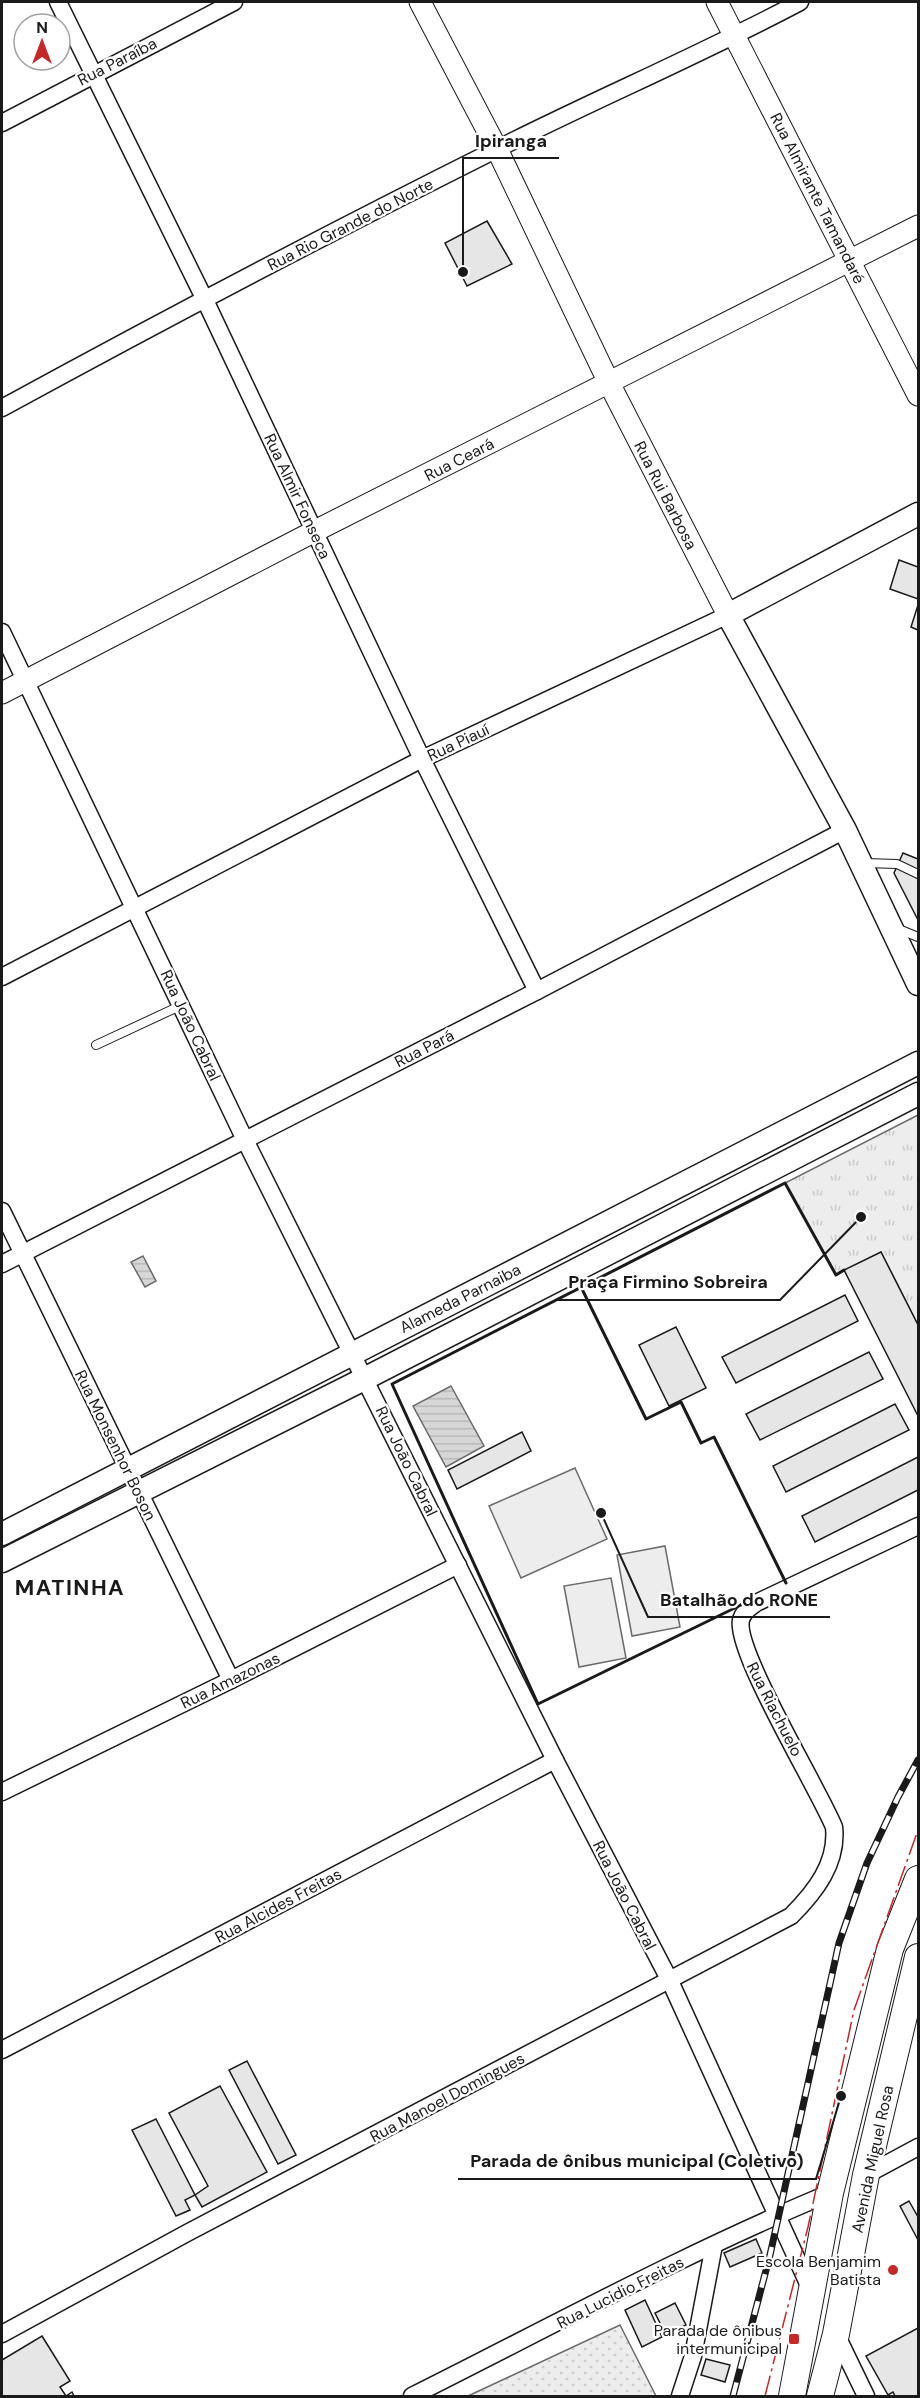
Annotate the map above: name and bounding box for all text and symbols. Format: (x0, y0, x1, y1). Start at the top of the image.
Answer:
north arrow (12, 12, 72, 72)
text: N (36, 17, 48, 38)
street label: Rua Paraíba (74, 33, 160, 90)
street label: Rua Almirante Tamandaré (765, 109, 870, 287)
callout: Ipiranga (463, 122, 559, 158)
text: Ipiranga (475, 129, 547, 153)
street label: Rua Rio Grande do Norte (264, 173, 437, 275)
street label: Rua Almir Fonseca (259, 430, 336, 562)
street label: Rua Ceará (421, 433, 498, 486)
street label: Rua Rui Barbosa (629, 437, 702, 553)
street label: Rua Piauí (424, 719, 493, 766)
street label: Rua João Cabral (156, 966, 225, 1084)
street label: Rua Pará (391, 1025, 457, 1072)
street label: Alameda Parnaiba (396, 1259, 524, 1338)
callout: Praça Firmino Sobreira (556, 1264, 780, 1300)
text: Praça Firmino Sobreira (568, 1270, 768, 1294)
street label: Rua Monsenhor Boson (70, 1367, 161, 1524)
street label: Rua João Cabral (371, 1403, 442, 1520)
district label: MATINHA (15, 1573, 125, 1602)
callout: Batalhão do RONE (648, 1581, 830, 1617)
text: Batalhão do RONE (660, 1588, 818, 1612)
street label: Rua Amazonas (177, 1647, 283, 1714)
street label: Rua Riachuelo (742, 1658, 807, 1760)
street label: Rua João Cabral (588, 1837, 661, 1953)
street label: Rua Alcides Freitas (211, 1863, 345, 1948)
street label: Rua Manoel Domingues (366, 2048, 528, 2147)
street label: Avenida Miguel Rosa (847, 2083, 898, 2235)
callout: Parada de ônibus municipal (Coletivo) (458, 2143, 816, 2179)
text: Parada de ônibus municipal (Coletivo) (470, 2149, 804, 2173)
street label: Rua Lucidio Freitas (553, 2251, 687, 2334)
place label: Escola Benjamim Batista (756, 2251, 881, 2290)
marker: Escola Benjamim Batista (886, 2263, 900, 2277)
place label: Parada de ônibus intermunicipal (654, 2320, 782, 2359)
marker: Parada de ônibus intermunicipal (787, 2332, 801, 2346)

